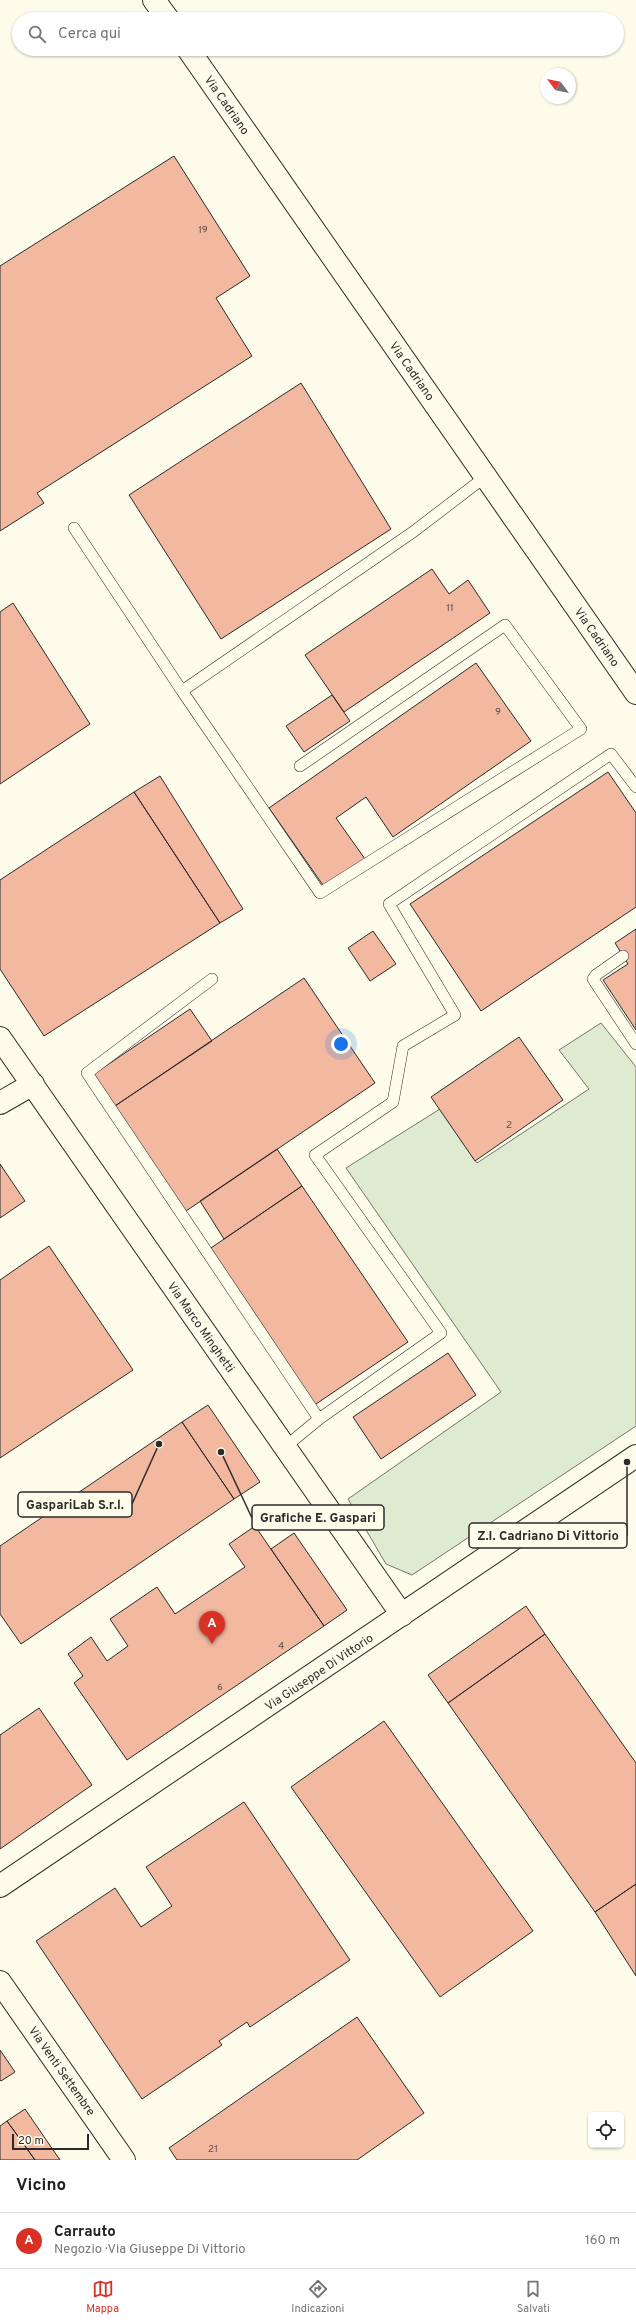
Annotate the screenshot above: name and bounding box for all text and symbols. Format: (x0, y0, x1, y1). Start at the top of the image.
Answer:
search box (12, 12, 624, 56)
icon: search (26, 23, 48, 45)
text: Cerca qui (58, 25, 121, 44)
north arrow (540, 68, 576, 104)
street label: Via Cadriano (200, 73, 253, 139)
house number: 19 (198, 224, 208, 237)
street label: Via Cadriano (385, 339, 438, 405)
house number: 11 (446, 602, 454, 615)
street label: Via Cadriano (570, 605, 623, 671)
house number: 9 (495, 706, 501, 719)
your location (331, 1034, 351, 1054)
house number: 2 (506, 1119, 512, 1132)
street label: Via Marco Minghetti (163, 1279, 237, 1376)
callout: GaspariLab S.r.l. (18, 1492, 132, 1517)
text: GaspariLab S.r.l. (26, 1498, 124, 1514)
callout: Grafiche E. Gaspari (252, 1505, 384, 1530)
text: Grafiche E. Gaspari (260, 1511, 376, 1527)
callout: Z.I. Cadriano Di Vittorio (469, 1523, 627, 1548)
text: Z.I. Cadriano Di Vittorio (477, 1529, 619, 1545)
pin: A (199, 1611, 225, 1644)
street label: Via Giuseppe Di Vittorio (262, 1630, 377, 1715)
house number: 4 (278, 1640, 284, 1653)
house number: 6 (217, 1681, 223, 1694)
street label: Via Venti Settembre (24, 2024, 98, 2120)
map controls (588, 2112, 624, 2148)
button: locate (588, 2112, 624, 2148)
scale bar (12, 2132, 89, 2151)
text: 20 m (18, 2134, 44, 2148)
house number: 21 (208, 2143, 218, 2156)
text: Vicino (16, 2175, 66, 2197)
text: Carrauto (54, 2223, 116, 2242)
text: A (24, 2233, 34, 2249)
text: 160 m (585, 2233, 620, 2249)
text: Negozio · Via Giuseppe Di Vittorio (54, 2242, 245, 2258)
tab: Mappa (86, 2278, 119, 2316)
tab: Indicazioni (291, 2278, 344, 2316)
tab: Salvati (517, 2278, 550, 2316)

